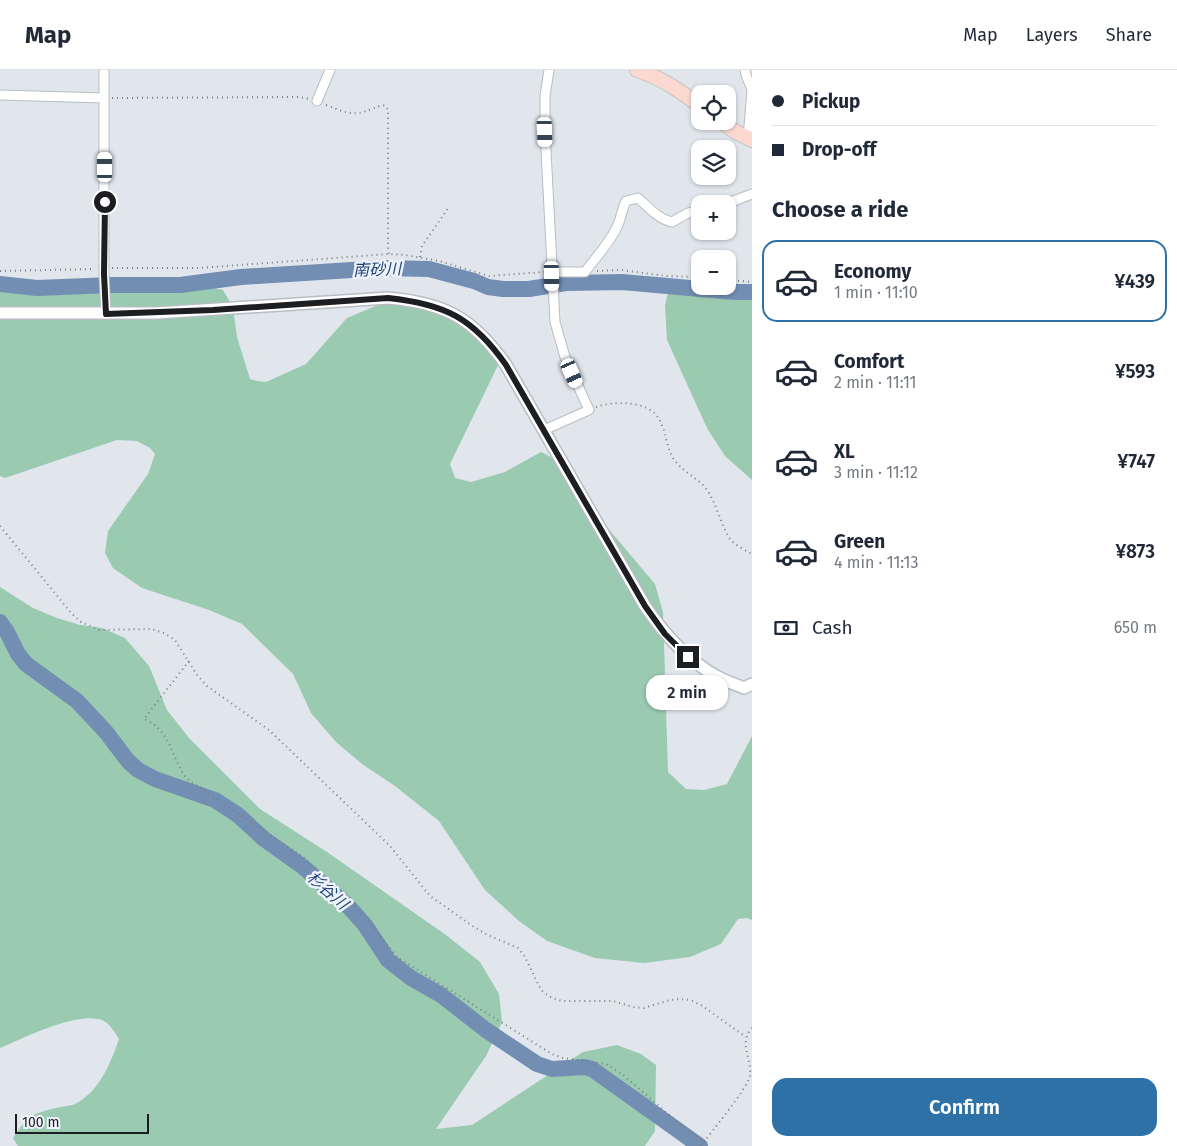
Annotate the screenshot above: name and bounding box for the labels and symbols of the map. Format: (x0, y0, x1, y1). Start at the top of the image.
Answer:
car (536, 117, 553, 147)
car (97, 152, 112, 182)
route start (94, 191, 116, 213)
water label: 南砂川 (353, 259, 403, 280)
car (544, 261, 559, 291)
car (559, 356, 584, 390)
route end (677, 646, 699, 668)
callout: 2 min (647, 674, 729, 710)
water label: 杉谷川 (303, 867, 354, 915)
scale bar (15, 1111, 149, 1134)

